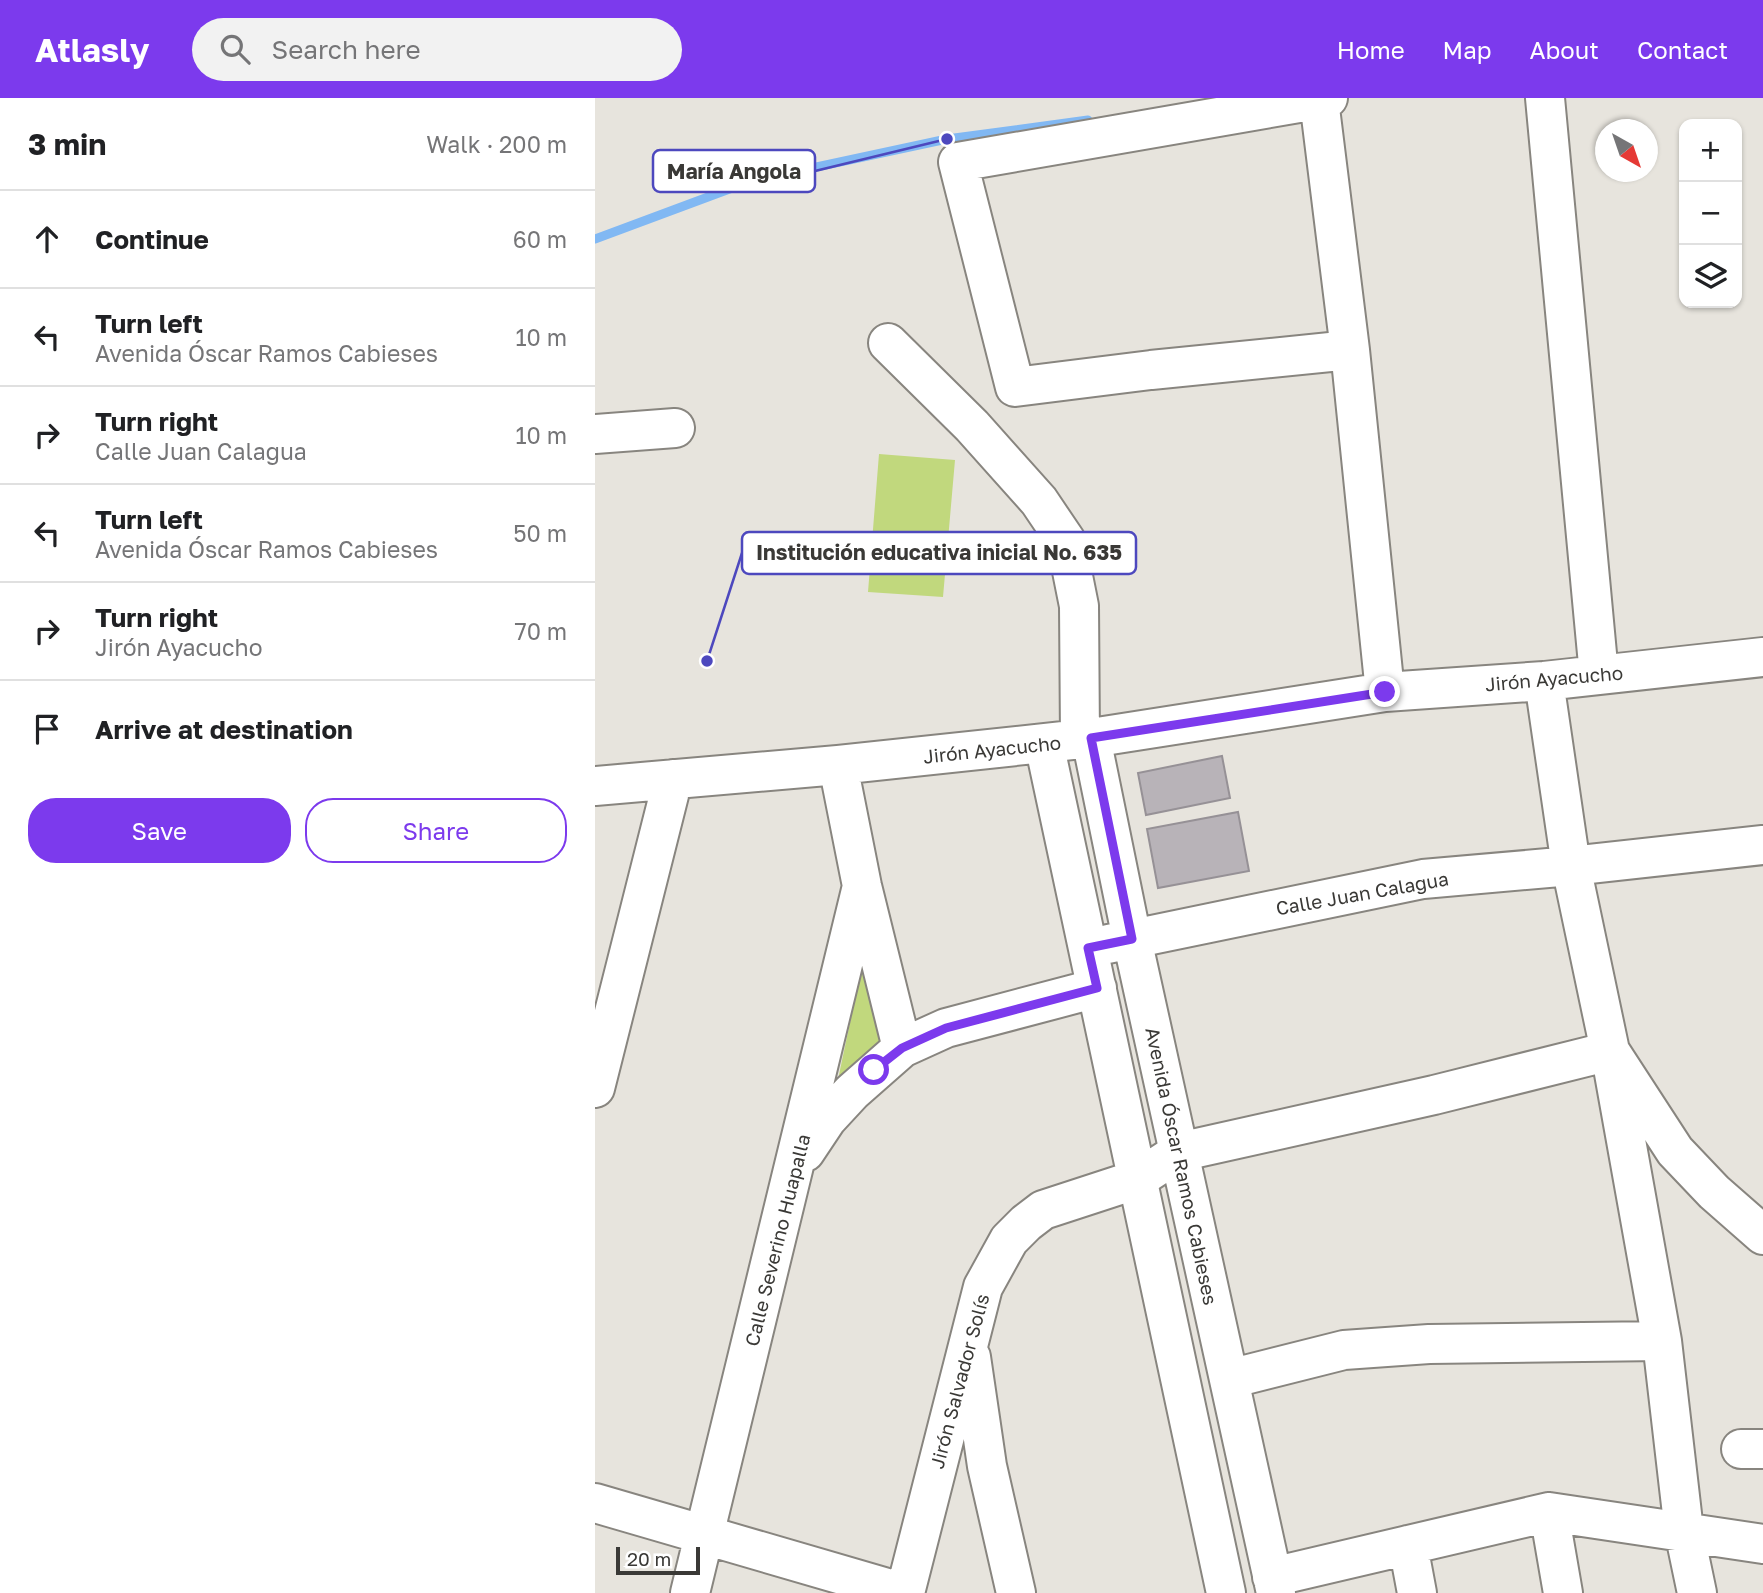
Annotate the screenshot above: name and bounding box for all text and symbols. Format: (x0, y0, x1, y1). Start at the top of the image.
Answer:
search box (192, 18, 682, 81)
text: Atlasly (35, 30, 150, 69)
icon: search (216, 30, 254, 68)
text: Search here (272, 34, 421, 65)
text: Home (1337, 35, 1405, 64)
text: Map (1443, 35, 1492, 64)
text: About (1530, 35, 1599, 64)
text: Contact (1637, 35, 1728, 64)
north arrow (1595, 119, 1658, 182)
map controls (1679, 119, 1742, 308)
button: + (1679, 119, 1742, 182)
text: 3 min (28, 126, 106, 162)
text: Walk · 200 m (426, 130, 567, 158)
callout: María Angola (653, 150, 815, 192)
text: María Angola (667, 158, 801, 184)
button: − (1679, 182, 1742, 245)
icon: ahead (28, 220, 66, 258)
text: Continue (95, 224, 209, 255)
text: 60 m (513, 225, 567, 253)
button: layers (1679, 245, 1742, 308)
text: Turn left (95, 308, 203, 339)
icon: left (28, 318, 66, 356)
text: 10 m (515, 323, 567, 351)
text: Avenida Óscar Ramos Cabieses (95, 339, 438, 367)
text: Turn right (95, 406, 218, 437)
icon: right (28, 416, 66, 454)
text: 10 m (515, 421, 567, 449)
text: Calle Juan Calagua (95, 437, 307, 465)
text: Turn left (95, 504, 203, 535)
icon: left (28, 514, 66, 552)
text: 50 m (513, 519, 567, 547)
callout: Institución educativa inicial No. 635 (742, 532, 1136, 574)
text: Avenida Óscar Ramos Cabieses (95, 535, 438, 563)
text: Institución educativa inicial No. 635 (756, 539, 1122, 565)
text: Turn right (95, 602, 218, 633)
icon: right (28, 612, 66, 650)
text: 70 m (514, 617, 567, 645)
text: Jirón Ayacucho (95, 633, 263, 661)
street label: Jirón Ayacucho (1484, 661, 1624, 695)
route end (1369, 676, 1400, 707)
icon: arrive (28, 710, 66, 748)
text: Arrive at destination (95, 714, 353, 745)
street label: Jirón Ayacucho (922, 730, 1062, 768)
button: Save (28, 798, 291, 863)
button: Share (305, 798, 567, 863)
street label: Calle Juan Calagua (1274, 866, 1450, 920)
street label: Avenida Óscar Ramos Cabieses (1141, 1025, 1223, 1307)
route start (858, 1054, 889, 1085)
street label: Calle Severino Huapalla (739, 1132, 815, 1348)
street label: Jirón Salvador Solís (925, 1291, 993, 1471)
scale bar (616, 1544, 700, 1576)
text: 20 m (627, 1547, 671, 1570)

